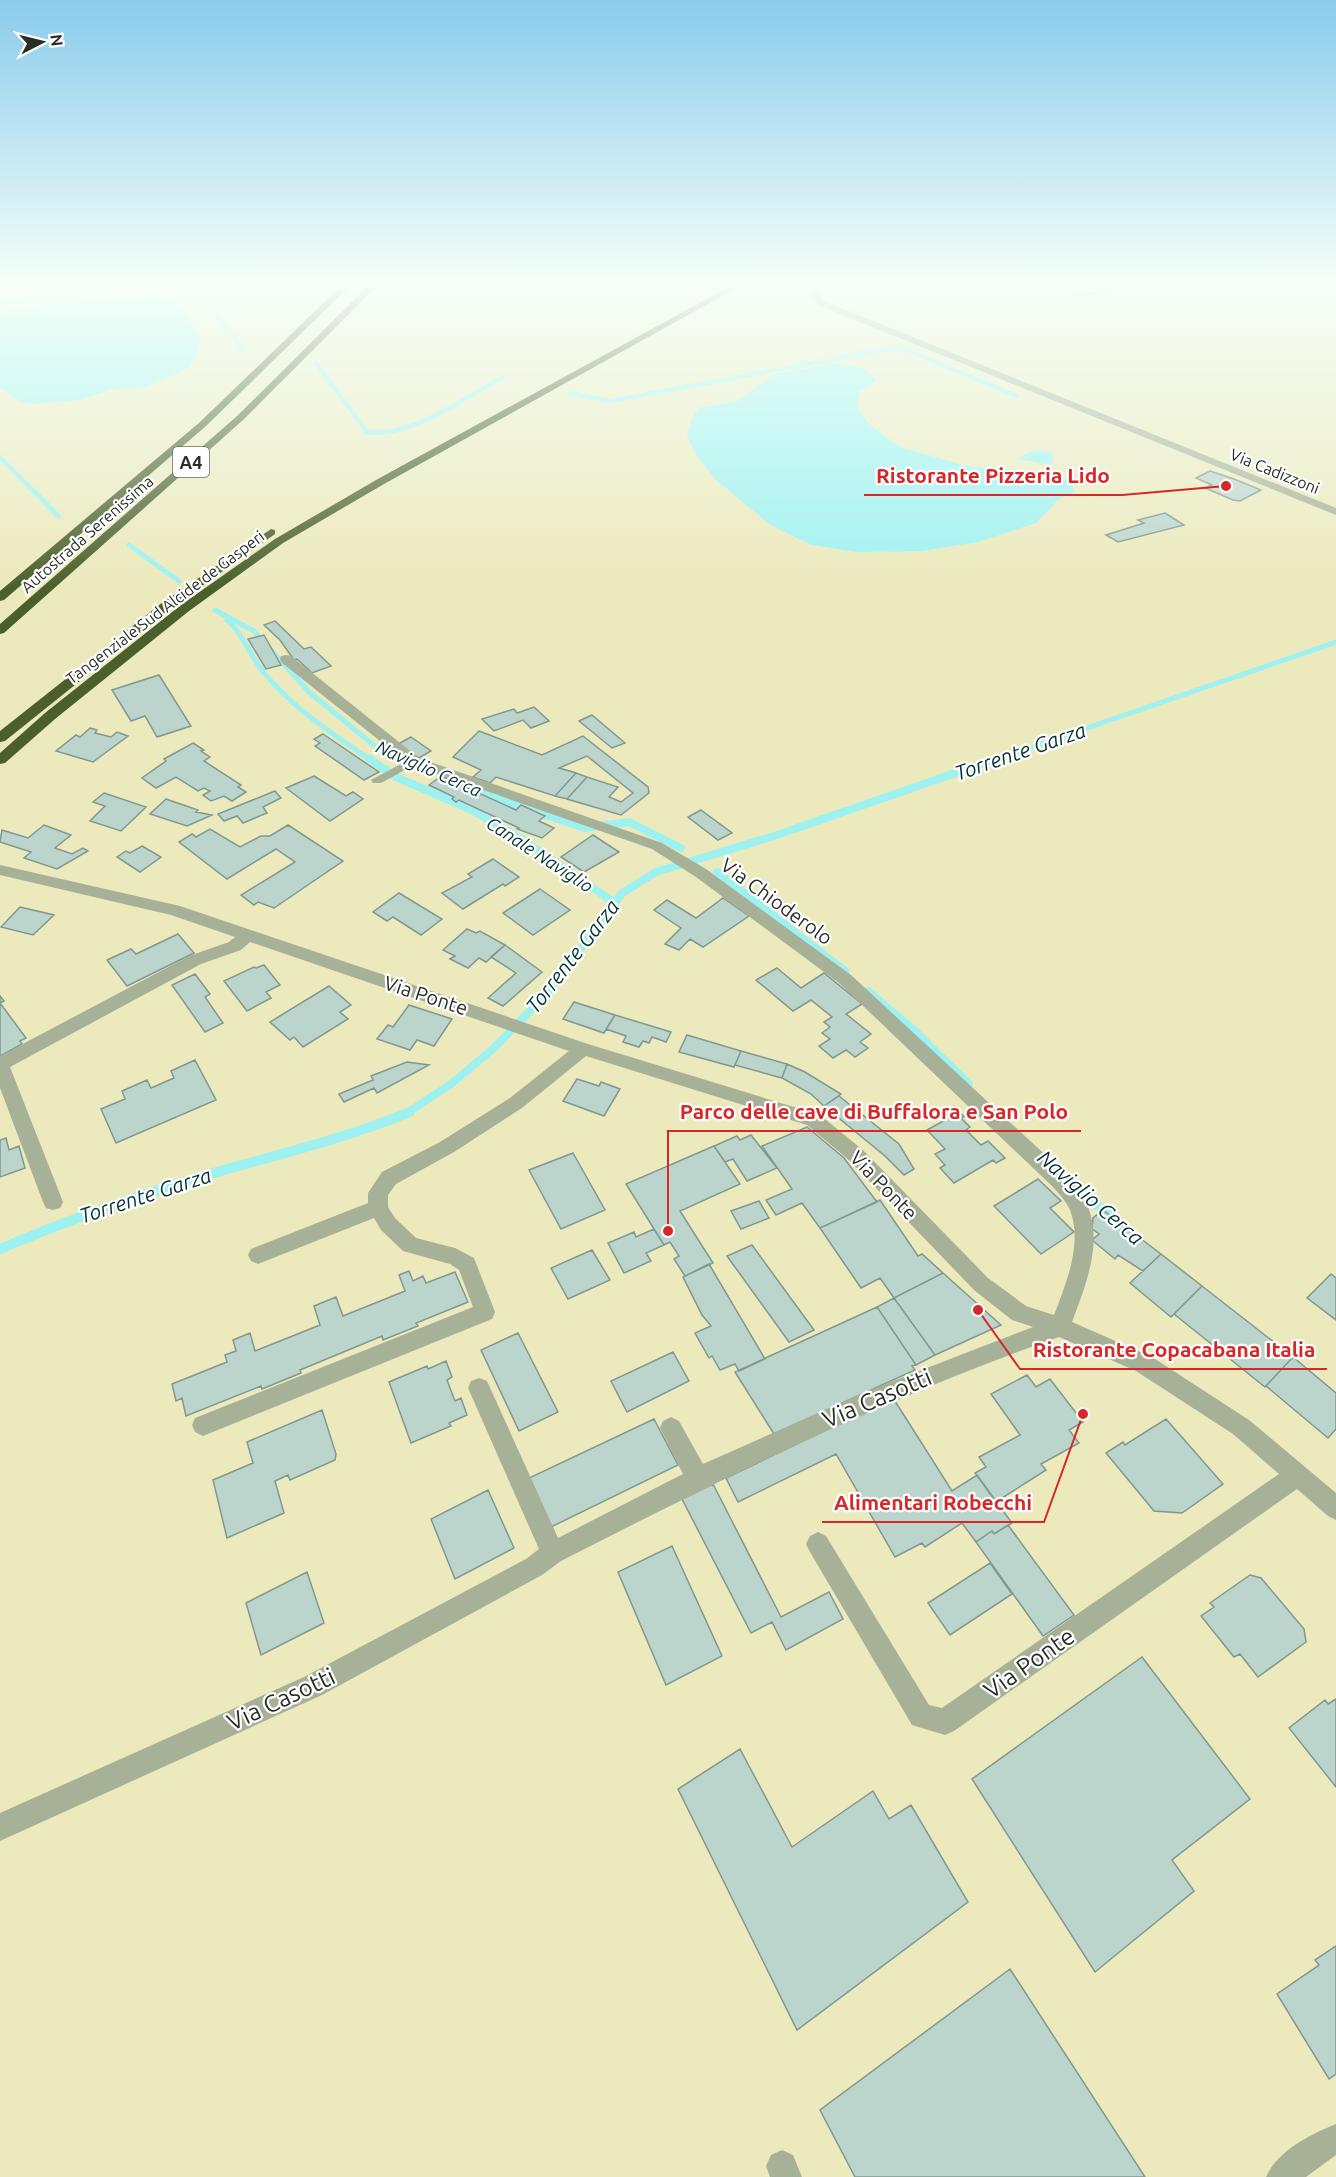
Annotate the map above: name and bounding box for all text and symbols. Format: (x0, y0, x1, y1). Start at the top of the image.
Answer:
north arrow (12, 12, 72, 72)
text: N (47, 33, 67, 47)
street label: Via Cadizzoni (1228, 445, 1322, 497)
road number: A4 (173, 447, 209, 477)
callout: Ristorante Pizzeria Lido (864, 456, 1122, 495)
text: Ristorante Pizzeria Lido (876, 463, 1110, 487)
street label: Autostrada Serenissima (17, 472, 157, 596)
street label: Tangenziale Sud Alcide de Gasperi (63, 527, 267, 687)
water label: Torrente Garza (951, 717, 1089, 785)
water label: Naviglio Cerca (373, 736, 485, 800)
water label: Canale Naviglio (483, 812, 597, 896)
street label: Via Chioderolo (717, 853, 837, 949)
water label: Torrente Garza (520, 895, 624, 1017)
street label: Via Ponte (381, 971, 471, 1019)
callout: Parco delle cave di Buffalora e San Polo (668, 1092, 1081, 1131)
text: Parco delle cave di Buffalora e San Polo (680, 1099, 1068, 1123)
water label: Naviglio Cerca (1033, 1145, 1149, 1249)
street label: Via Ponte (846, 1146, 922, 1224)
water label: Torrente Garza (76, 1162, 214, 1228)
callout: Ristorante Copacabana Italia (1020, 1330, 1327, 1369)
text: Ristorante Copacabana Italia (1033, 1337, 1315, 1361)
street label: Via Casotti (818, 1363, 936, 1433)
callout: Alimentari Robecchi (822, 1483, 1044, 1522)
text: Alimentari Robecchi (834, 1490, 1032, 1514)
street label: Via Ponte (979, 1622, 1079, 1704)
street label: Via Casotti (223, 1662, 339, 1736)

